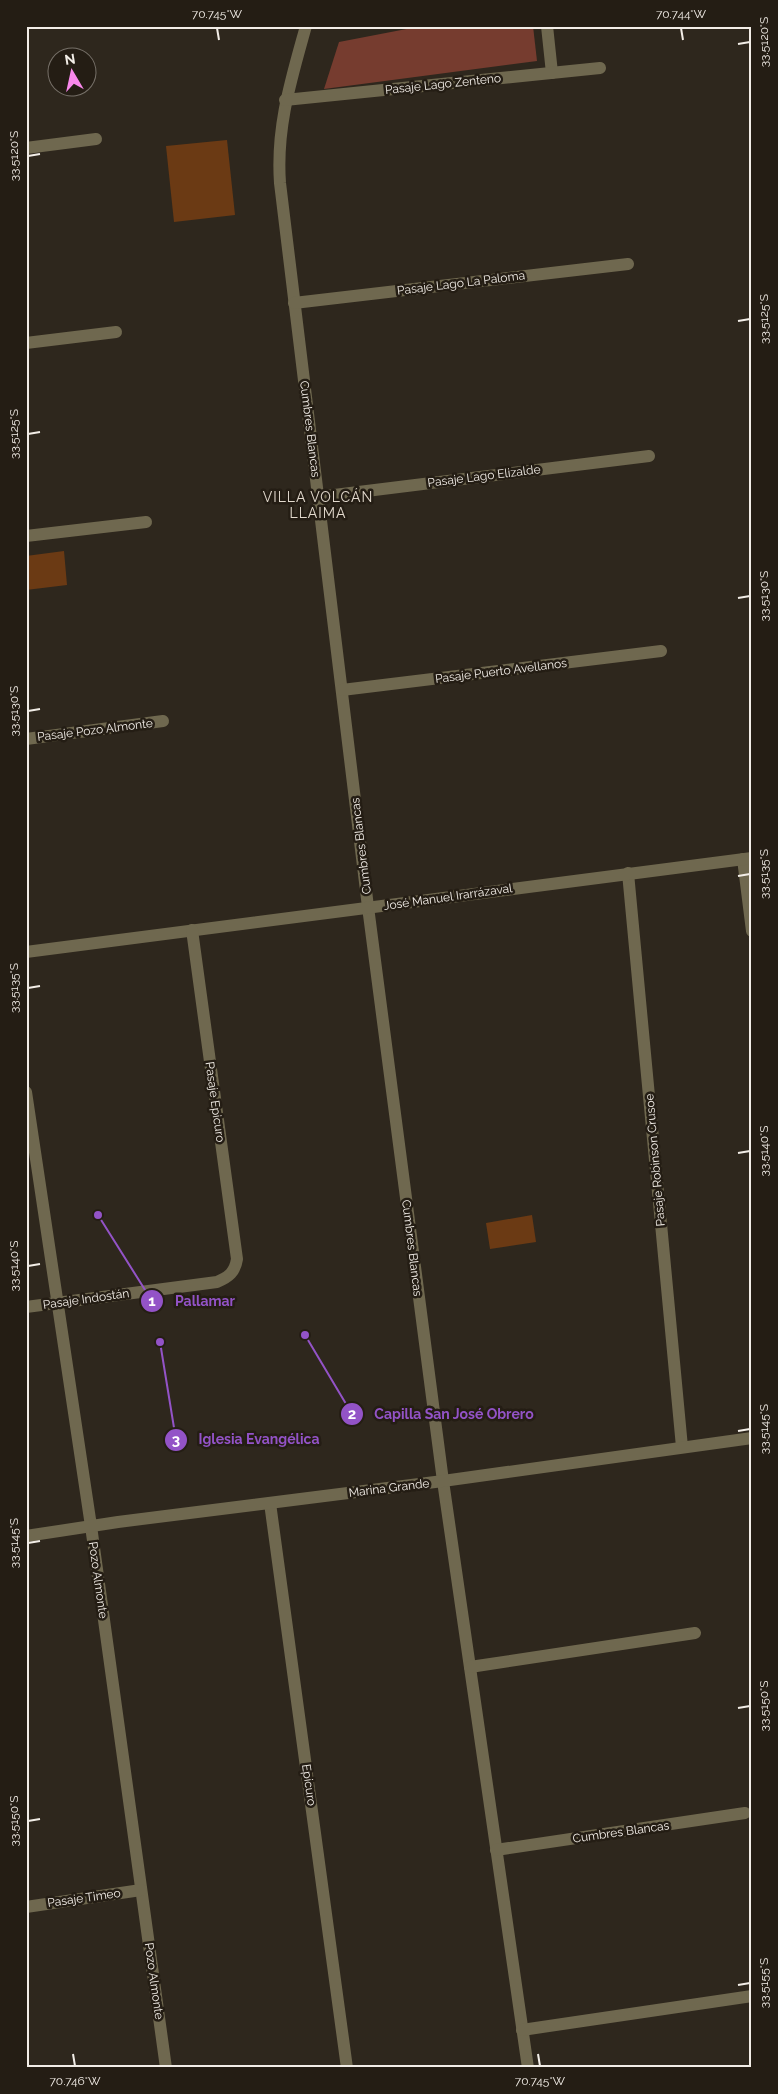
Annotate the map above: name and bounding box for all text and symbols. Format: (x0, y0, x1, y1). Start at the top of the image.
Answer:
text: 70.745°W (192, 7, 243, 21)
text: 70.744°W (656, 7, 707, 21)
text: 33.5120°S (757, 17, 771, 67)
north arrow (48, 48, 98, 98)
text: N (63, 50, 76, 68)
street label: Pasaje Lago Zenteno (384, 71, 502, 97)
text: 33.5120°S (7, 131, 21, 181)
street label: Pasaje Lago La Paloma (396, 268, 526, 298)
text: 33.5125°S (757, 294, 771, 344)
street label: Cumbres Blancas (297, 380, 323, 478)
text: 33.5125°S (7, 409, 21, 459)
street label: Pasaje Lago Elizalde (427, 462, 541, 490)
district label: VILLA VOLCÁN LLAIMA (263, 488, 373, 521)
text: 33.5130°S (757, 571, 771, 621)
street label: Pasaje Puerto Avellanos (434, 656, 568, 686)
text: 33.5130°S (7, 686, 21, 736)
street label: Pasaje Pozo Almonte (36, 716, 154, 744)
street label: Cumbres Blancas (348, 797, 374, 895)
text: 33.5135°S (757, 849, 771, 899)
street label: José Manuel Irarrázaval (383, 881, 514, 913)
text: 33.5135°S (7, 963, 21, 1013)
street label: Pasaje Epicuro (202, 1061, 228, 1143)
street label: Pasaje Robinson Crusoe (642, 1093, 668, 1227)
text: 33.5140°S (757, 1126, 771, 1176)
street label: Cumbres Blancas (399, 1199, 425, 1297)
text: 33.5140°S (7, 1241, 21, 1291)
street label: Pasaje Indostán (42, 1286, 130, 1312)
callout: Pallamar (139, 1286, 245, 1315)
text: 1 (148, 1292, 156, 1310)
text: Pallamar (175, 1293, 236, 1309)
callout: Capilla San José Obrero (340, 1399, 544, 1428)
text: 33.5145°S (757, 1404, 771, 1454)
text: 2 (348, 1405, 356, 1423)
text: Capilla San José Obrero (374, 1406, 534, 1422)
callout: Iglesia Evangélica (164, 1425, 330, 1454)
text: 3 (172, 1431, 180, 1449)
text: Iglesia Evangélica (199, 1431, 319, 1447)
street label: Marina Grande (348, 1476, 430, 1500)
text: 33.5145°S (7, 1518, 21, 1568)
street label: Pozo Almonte (86, 1541, 110, 1619)
text: 33.5150°S (757, 1681, 771, 1731)
street label: Epicuro (299, 1763, 319, 1807)
text: 33.5150°S (7, 1796, 21, 1846)
street label: Cumbres Blancas (572, 1818, 670, 1846)
street label: Pasaje Timeo (46, 1886, 122, 1910)
street label: Pozo Almonte (142, 1942, 166, 2020)
text: 33.5155°S (757, 1958, 771, 2008)
text: 70.746°W (49, 2074, 101, 2088)
text: 70.745°W (515, 2074, 566, 2088)

